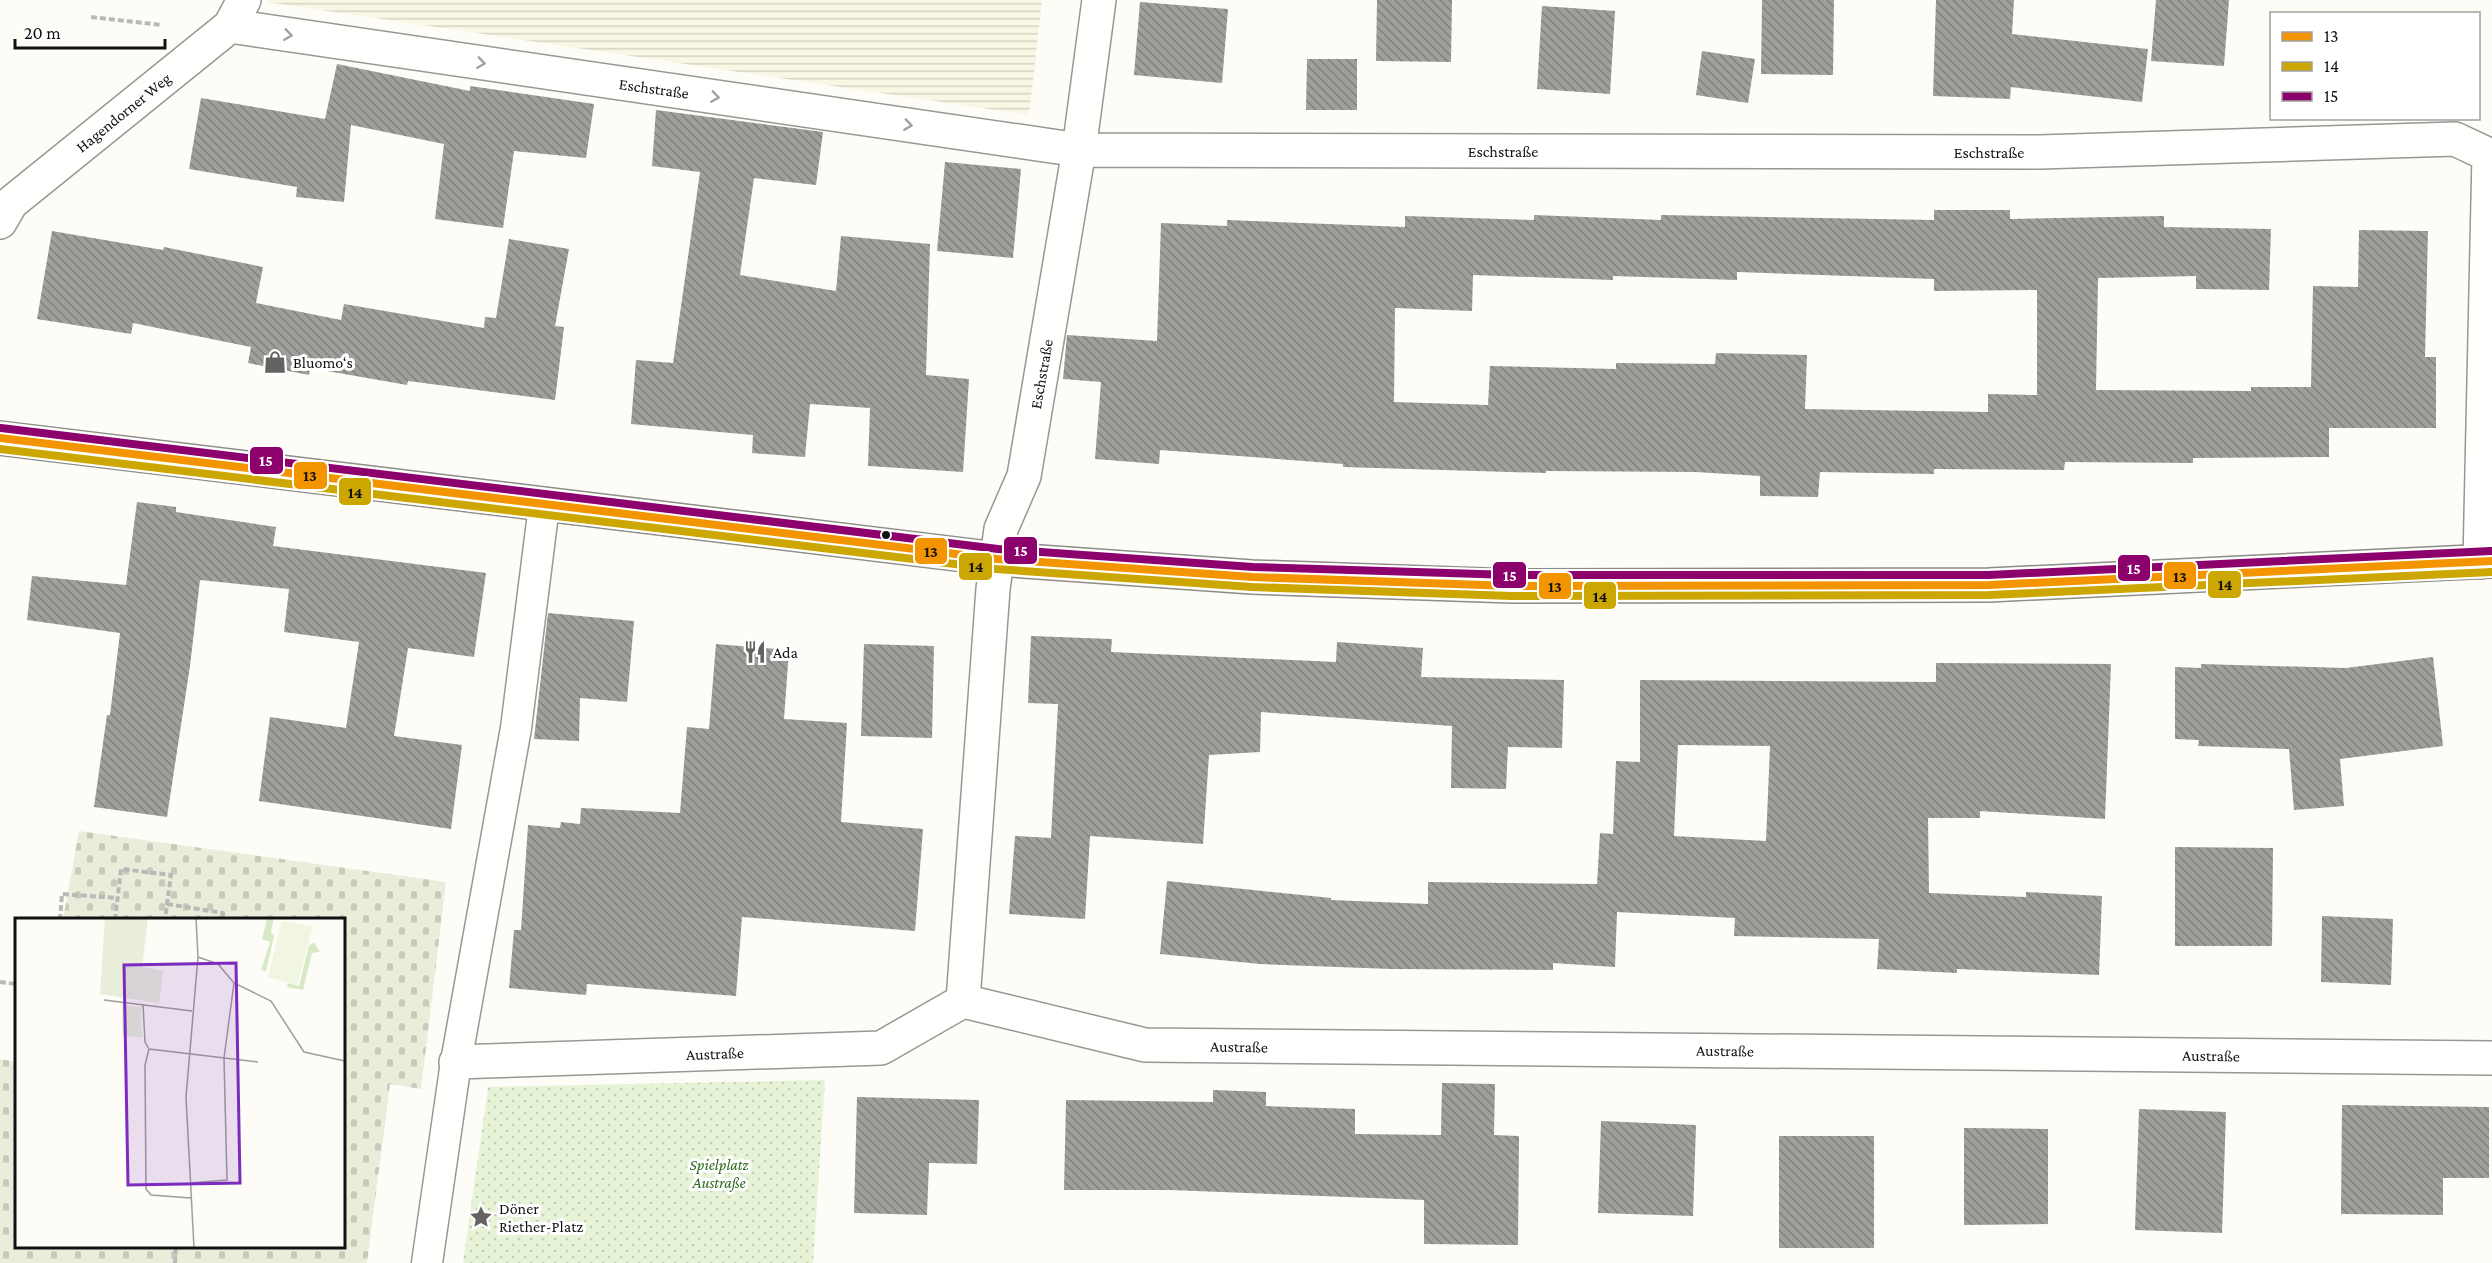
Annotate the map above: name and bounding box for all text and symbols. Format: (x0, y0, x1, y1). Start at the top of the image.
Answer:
scale bar (15, 12, 165, 50)
legend (2270, 12, 2480, 120)
text: 20 m (24, 23, 61, 43)
text: 13 (2324, 26, 2339, 46)
one-way arrow (283, 28, 292, 40)
one-way arrow (476, 56, 485, 68)
text: 14 (2324, 56, 2339, 76)
street label: Hagendorner Weg (73, 69, 175, 156)
street label: Eschstraße (618, 75, 690, 102)
text: 15 (2324, 86, 2338, 106)
one-way arrow (710, 90, 720, 102)
one-way arrow (903, 118, 913, 130)
street label: Eschstraße (1468, 143, 1538, 160)
street label: Eschstraße (1954, 144, 2024, 161)
street label: Eschstraße (1027, 338, 1056, 410)
shop icon: Bluomo‘s (262, 349, 288, 375)
place label: Bluomo‘s (293, 354, 353, 371)
line badge: 15 (249, 446, 284, 475)
text: 15 (259, 452, 273, 469)
line badge: 13 (293, 461, 328, 490)
text: 13 (303, 467, 317, 484)
line badge: 14 (338, 477, 372, 506)
text: 14 (348, 484, 363, 501)
unlabelled marker (880, 529, 892, 541)
line badge: 15 (1003, 536, 1038, 565)
line badge: 13 (914, 537, 948, 565)
text: 15 (1014, 542, 1028, 559)
text: 13 (924, 543, 938, 560)
line badge: 14 (958, 552, 993, 581)
line badge: 15 (2117, 554, 2151, 582)
text: 14 (969, 558, 984, 575)
text: 15 (2127, 560, 2141, 577)
line badge: 15 (1492, 561, 1527, 589)
line badge: 13 (2163, 561, 2197, 590)
text: 15 (1503, 567, 1517, 584)
text: 13 (2173, 568, 2187, 585)
line badge: 14 (2207, 570, 2242, 599)
line badge: 13 (1538, 572, 1572, 600)
text: 14 (2218, 576, 2233, 593)
text: 13 (1548, 578, 1562, 595)
line badge: 14 (1583, 581, 1617, 610)
text: 14 (1593, 588, 1608, 605)
restaurant icon: Ada (742, 639, 768, 665)
place label: Ada (773, 644, 799, 661)
inset map (15, 918, 345, 1248)
street label: Austraße (1210, 1037, 1268, 1056)
street label: Austraße (1696, 1041, 1754, 1060)
street label: Austraße (686, 1044, 744, 1063)
street label: Austraße (2182, 1046, 2240, 1065)
park label: Spielplatz Austraße (689, 1156, 750, 1192)
place label: Döner Riether-Platz (499, 1200, 583, 1235)
place icon: Döner Riether-Platz (468, 1204, 494, 1230)

